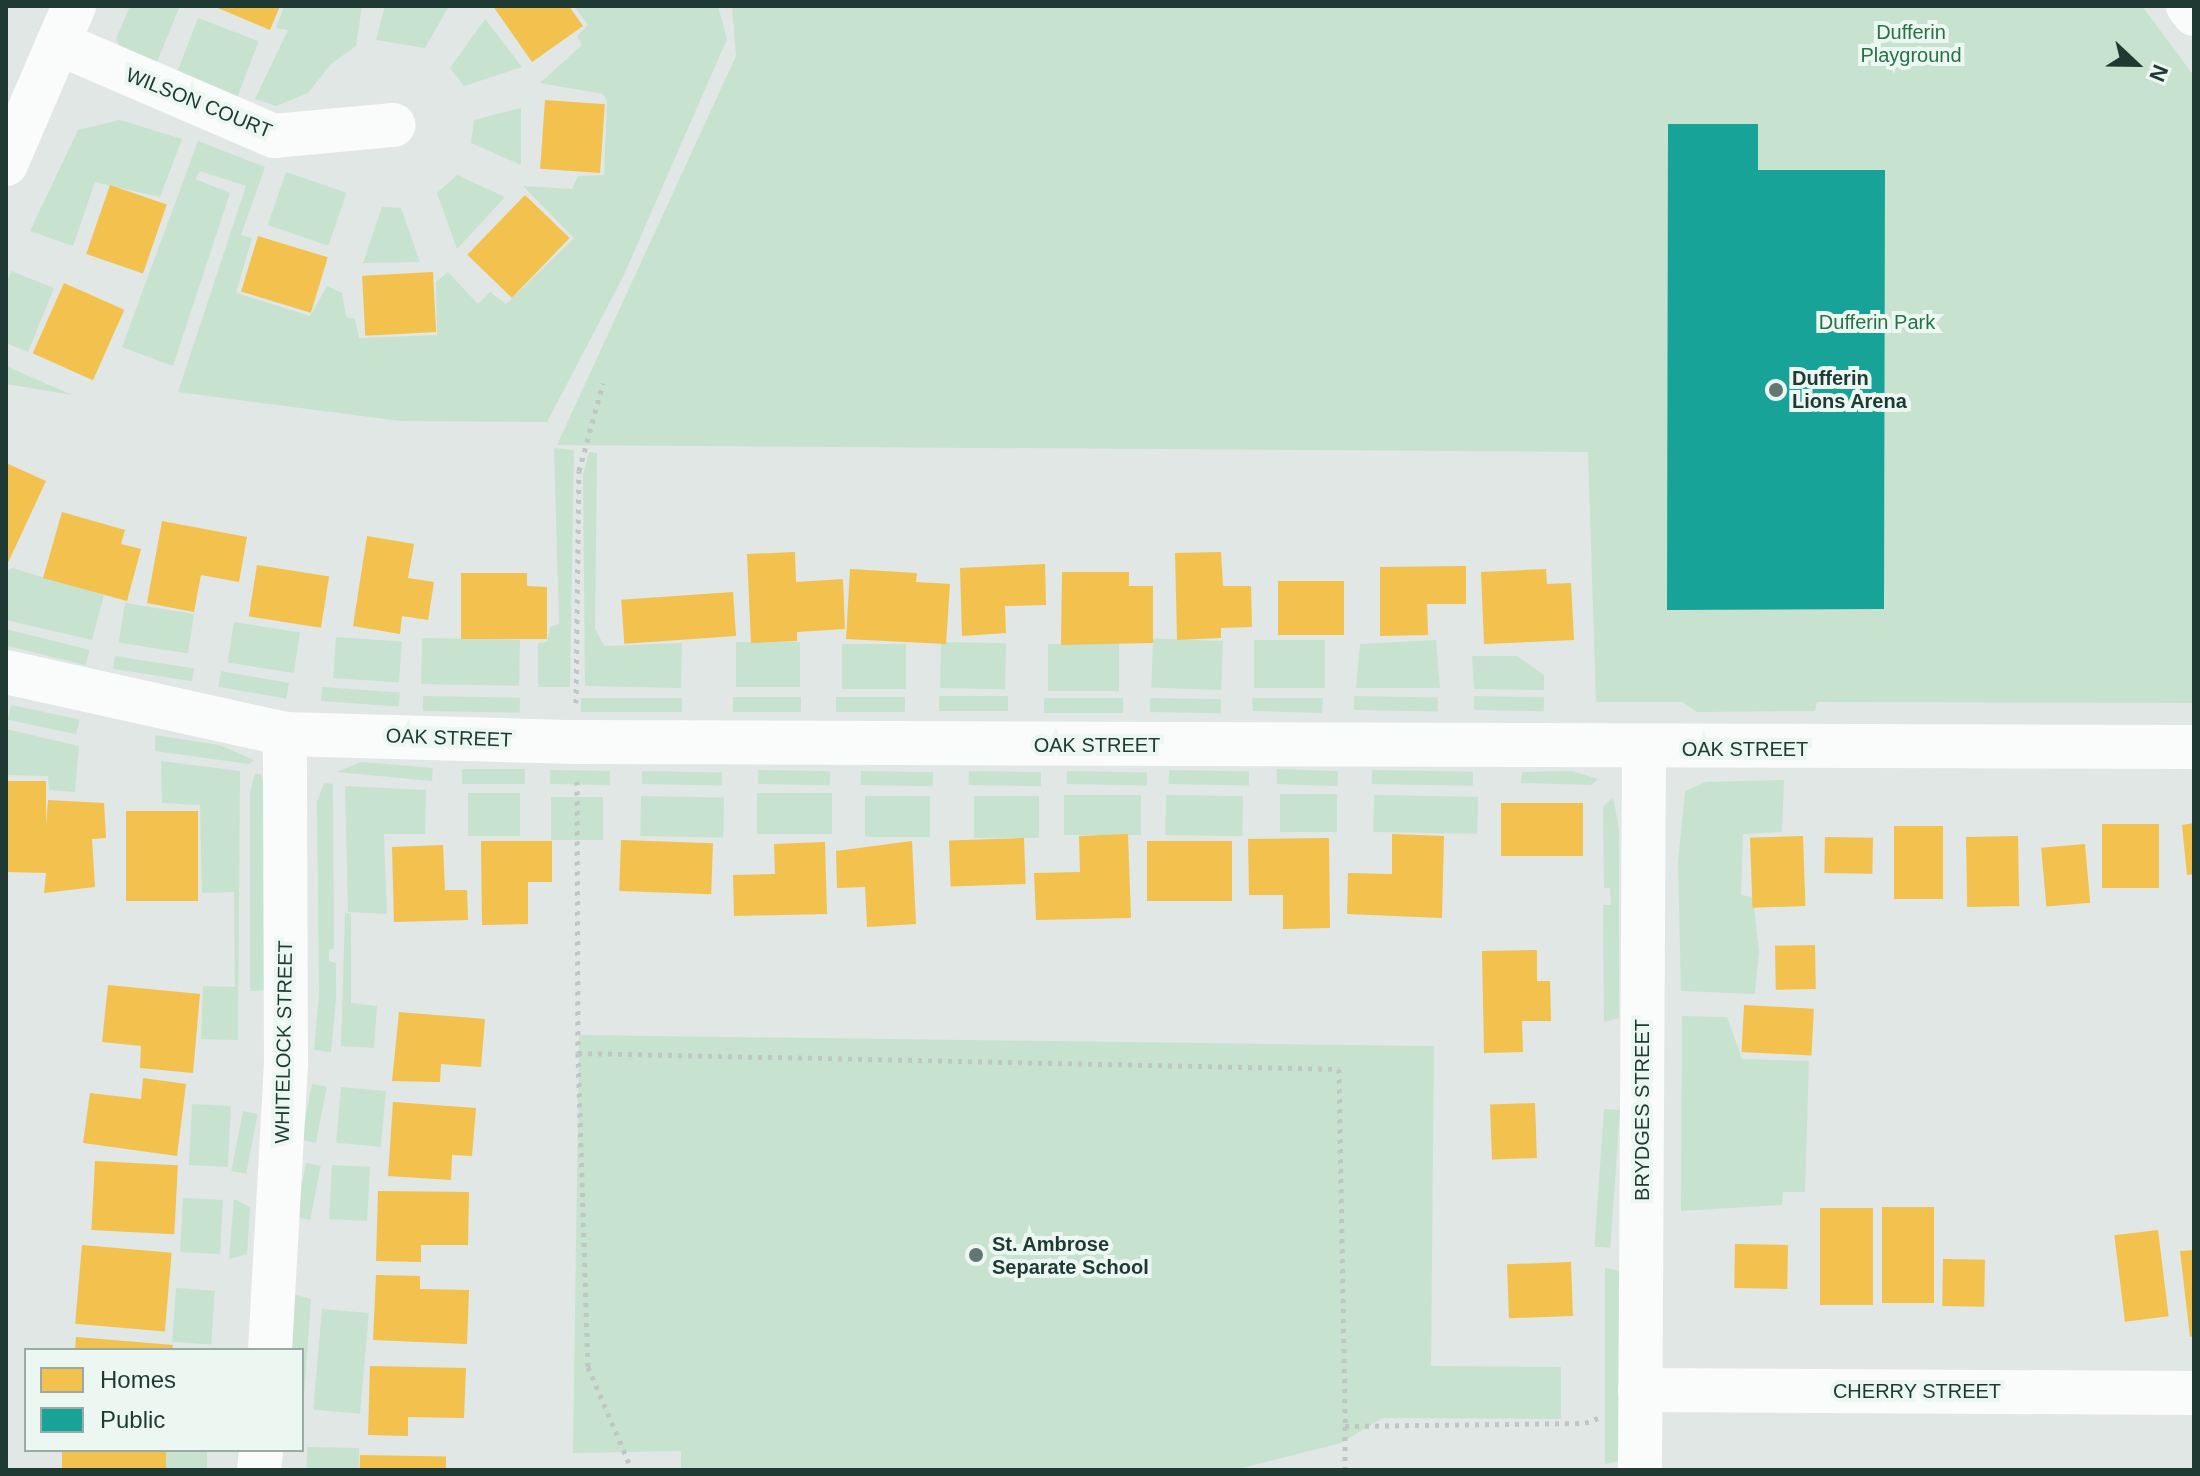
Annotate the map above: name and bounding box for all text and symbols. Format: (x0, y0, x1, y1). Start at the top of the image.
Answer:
park label: Dufferin Playground (1860, 21, 1962, 68)
north arrow (2096, 24, 2176, 104)
text: N (2144, 61, 2173, 85)
street label: WILSON COURT (123, 63, 275, 143)
park label: Dufferin Park (1819, 310, 1935, 334)
place label: Dufferin Lions Arena (1792, 366, 1908, 413)
marker: Dufferin Lions Arena (1767, 381, 1785, 399)
street label: OAK STREET (385, 724, 513, 752)
street label: OAK STREET (1034, 733, 1160, 757)
street label: OAK STREET (1682, 737, 1808, 761)
street label: WHITELOCK STREET (270, 940, 298, 1144)
street label: BRYDGES STREET (1630, 1019, 1654, 1201)
place label: St. Ambrose Separate School (992, 1232, 1149, 1279)
marker: St. Ambrose Separate School (967, 1246, 985, 1264)
legend (24, 1348, 304, 1452)
text: Homes (100, 1366, 176, 1393)
street label: CHERRY STREET (1833, 1379, 2001, 1403)
text: Public (100, 1406, 165, 1433)

